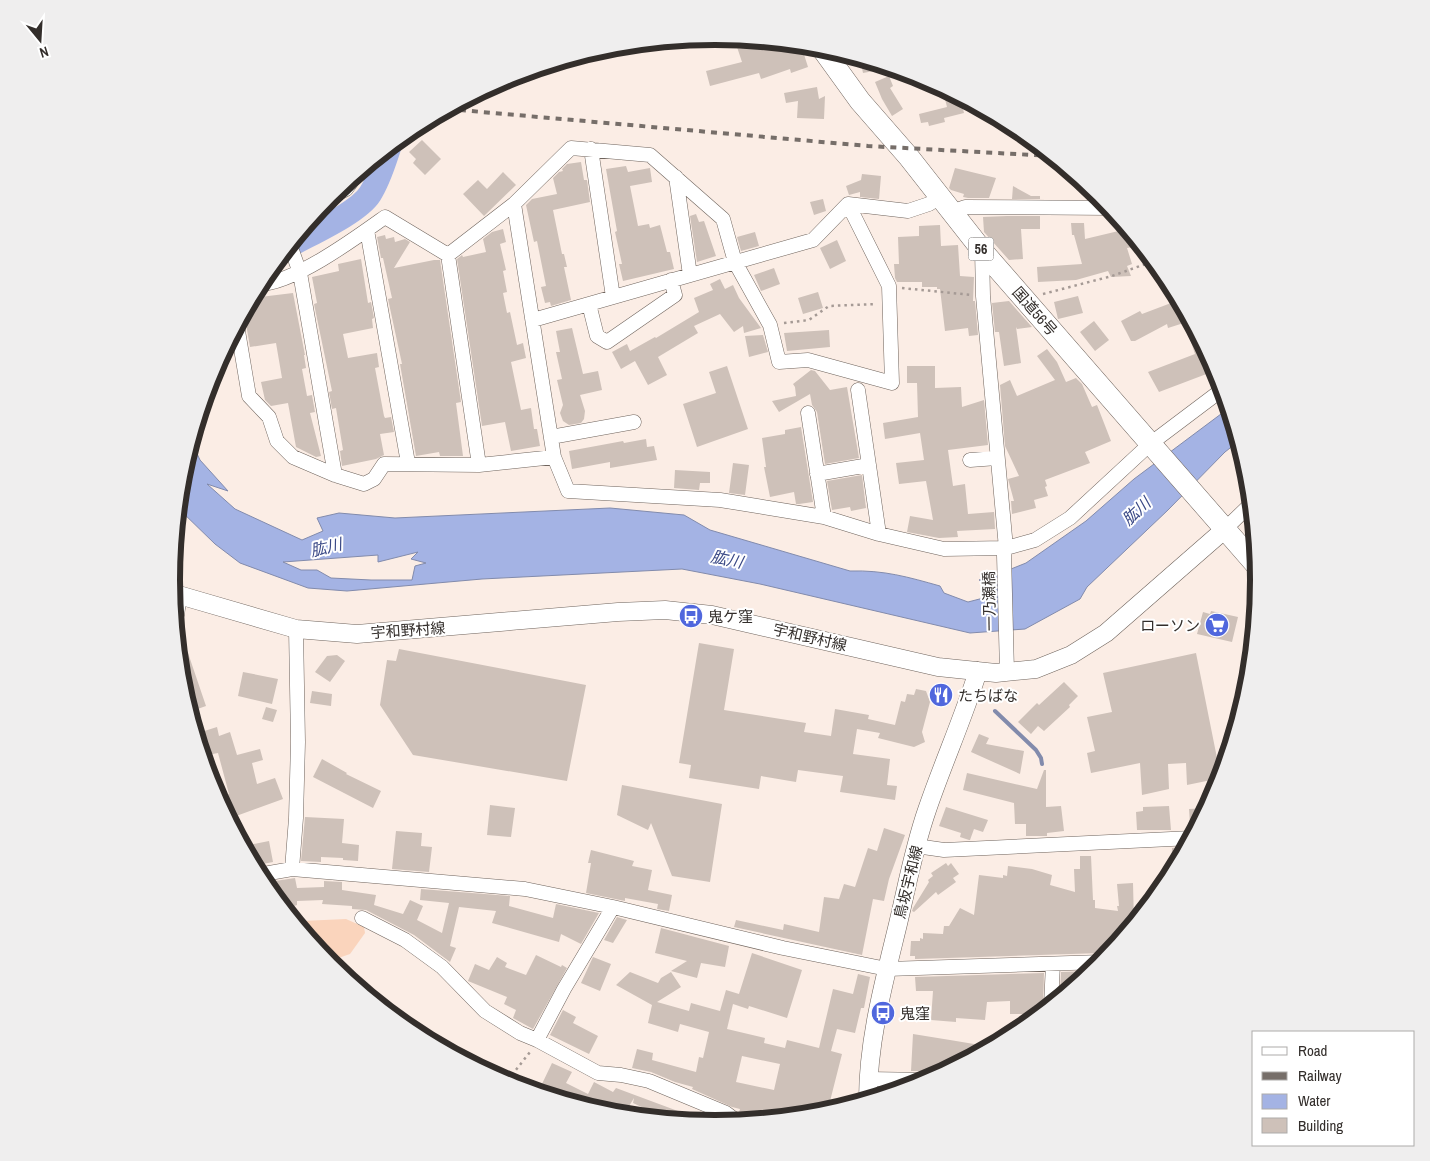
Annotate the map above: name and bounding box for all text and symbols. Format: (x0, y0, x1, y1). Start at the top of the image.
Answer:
north arrow (15, 15, 65, 65)
text: N (37, 43, 51, 62)
road number: 56 (968, 238, 994, 260)
street label: 国道56号 (1008, 282, 1062, 340)
water label: 肱川 (1117, 491, 1157, 530)
water label: 肱川 (308, 532, 346, 561)
water label: 肱川 (709, 545, 747, 574)
street label: 一乃瀬橋 (978, 571, 1000, 631)
bus stop icon: 鬼ケ窪 (678, 603, 704, 629)
place label: 鬼ケ窪 (708, 606, 753, 627)
supermarket icon: ローソン (1204, 612, 1230, 638)
place label: ローソン (1140, 615, 1200, 636)
street label: 宇和野村線 (370, 617, 446, 643)
street label: 宇和野村線 (771, 618, 849, 656)
restaurant icon: たちばな (928, 682, 954, 708)
place label: たちばな (958, 685, 1018, 706)
street label: 鳥坂宇和線 (889, 843, 927, 921)
bus stop icon: 鬼窪 (870, 1000, 896, 1026)
place label: 鬼窪 (900, 1003, 930, 1024)
legend (1252, 1031, 1415, 1146)
text: Road (1298, 1040, 1327, 1061)
text: Railway (1298, 1065, 1343, 1086)
text: Water (1298, 1090, 1330, 1111)
text: Building (1298, 1115, 1343, 1136)

